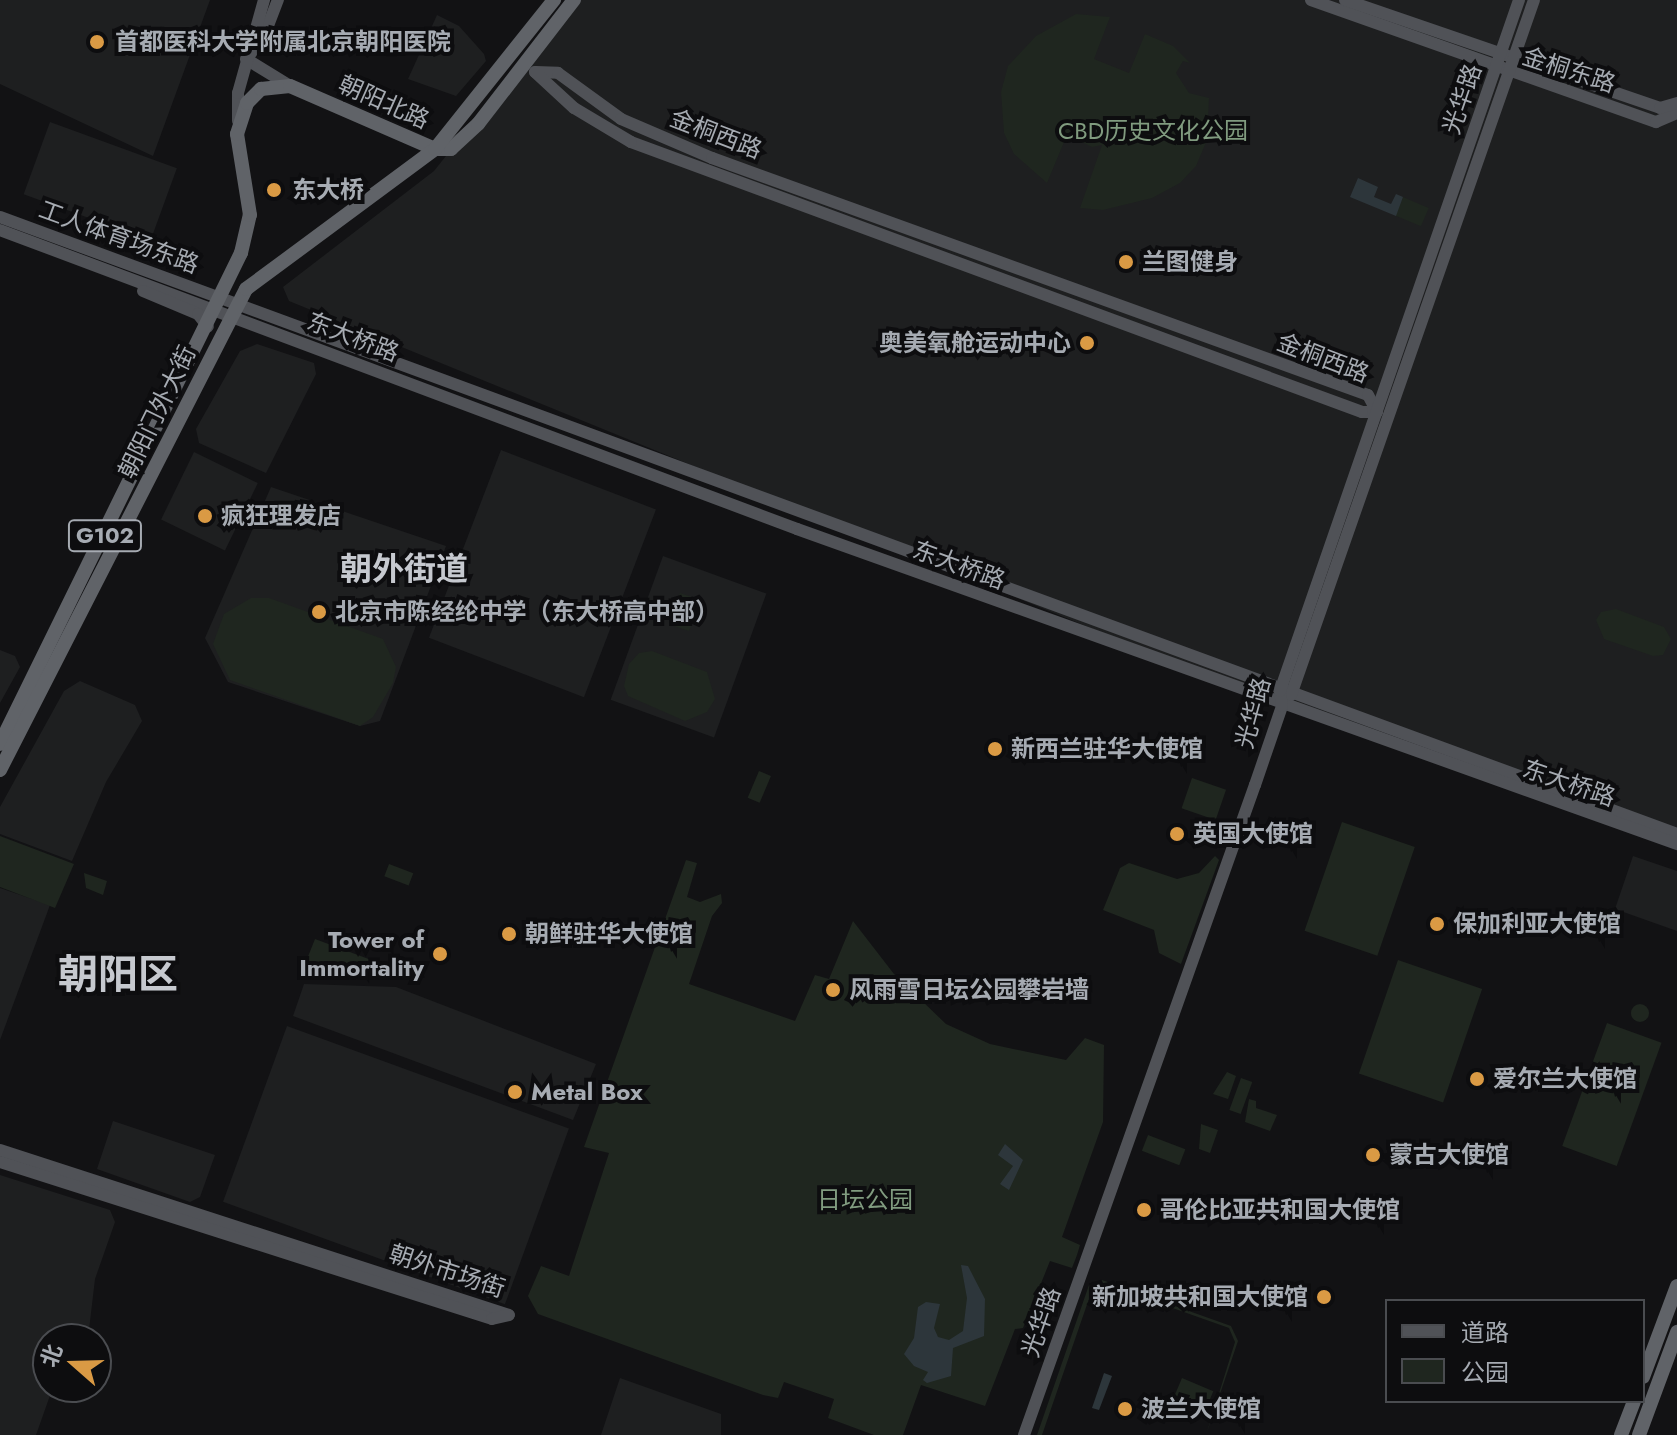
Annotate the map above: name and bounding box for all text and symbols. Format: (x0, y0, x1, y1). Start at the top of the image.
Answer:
place label: 首都医科大学附属北京朝阳医院 (115, 28, 451, 56)
marker: 首都医科大学附属北京朝阳医院 (86, 31, 108, 53)
street label: 金桐东路 (1519, 41, 1619, 99)
street label: 光华路 (1437, 60, 1487, 138)
street label: 朝阳北路 (334, 69, 434, 135)
street label: 金桐西路 (666, 103, 766, 165)
park label: CBD历史文化公园 (1058, 117, 1248, 145)
place label: 东大桥 (292, 176, 364, 204)
marker: 东大桥 (263, 179, 285, 201)
street label: 工人体育场东路 (35, 195, 203, 279)
place label: 兰图健身 (1142, 248, 1238, 276)
marker: 兰图健身 (1117, 253, 1135, 271)
street label: 东大桥路 (303, 306, 403, 368)
street label: 金桐西路 (1273, 327, 1373, 389)
place label: 奥美氧舱运动中心 (879, 329, 1071, 357)
marker: 奥美氧舱运动中心 (1078, 334, 1096, 352)
street label: 朝阳门外大街 (112, 341, 202, 483)
place label: 疯狂理发店 (221, 502, 341, 530)
marker: 疯狂理发店 (196, 507, 214, 525)
road number: G102 (67, 518, 143, 554)
street label: 东大桥路 (909, 535, 1009, 595)
district label: 朝外街道 (340, 550, 468, 588)
place label: 北京市陈经纶中学（东大桥高中部） (335, 598, 719, 626)
marker: 北京市陈经纶中学（东大桥高中部） (310, 603, 328, 621)
street label: 光华路 (1230, 674, 1276, 752)
place label: 新西兰驻华大使馆 (1011, 735, 1203, 763)
marker: 新西兰驻华大使馆 (986, 740, 1004, 758)
street label: 东大桥路 (1519, 754, 1619, 812)
place label: 英国大使馆 (1193, 820, 1313, 848)
marker: 英国大使馆 (1168, 825, 1186, 843)
place label: 保加利亚大使馆 (1453, 910, 1621, 938)
marker: 保加利亚大使馆 (1428, 915, 1446, 933)
place label: 朝鲜驻华大使馆 (525, 920, 693, 948)
marker: 朝鲜驻华大使馆 (500, 925, 518, 943)
place label: Tower of Immortality (299, 926, 424, 982)
marker: Tower of Immortality (431, 945, 449, 963)
district label: 朝阳区 (58, 950, 178, 998)
place label: 风雨雪日坛公园攀岩墙 (849, 976, 1089, 1004)
marker: 风雨雪日坛公园攀岩墙 (824, 981, 842, 999)
place label: 爱尔兰大使馆 (1493, 1065, 1637, 1093)
marker: 爱尔兰大使馆 (1468, 1070, 1486, 1088)
place label: Metal Box (531, 1078, 643, 1106)
marker: Metal Box (506, 1083, 524, 1101)
place label: 蒙古大使馆 (1389, 1141, 1509, 1169)
marker: 蒙古大使馆 (1364, 1146, 1382, 1164)
park label: 日坛公园 (817, 1186, 913, 1214)
place label: 哥伦比亚共和国大使馆 (1160, 1196, 1400, 1224)
marker: 哥伦比亚共和国大使馆 (1135, 1201, 1153, 1219)
street label: 朝外市场街 (385, 1239, 509, 1303)
street label: 光华路 (1016, 1283, 1066, 1361)
place label: 新加坡共和国大使馆 (1092, 1283, 1308, 1311)
marker: 新加坡共和国大使馆 (1315, 1288, 1333, 1306)
legend (1385, 1299, 1645, 1403)
text: 道路 (1461, 1315, 1509, 1350)
north arrow (32, 1323, 112, 1403)
text: 北 (33, 1340, 70, 1371)
text: 公园 (1461, 1355, 1509, 1390)
place label: 波兰大使馆 (1141, 1395, 1261, 1423)
marker: 波兰大使馆 (1116, 1400, 1134, 1418)

